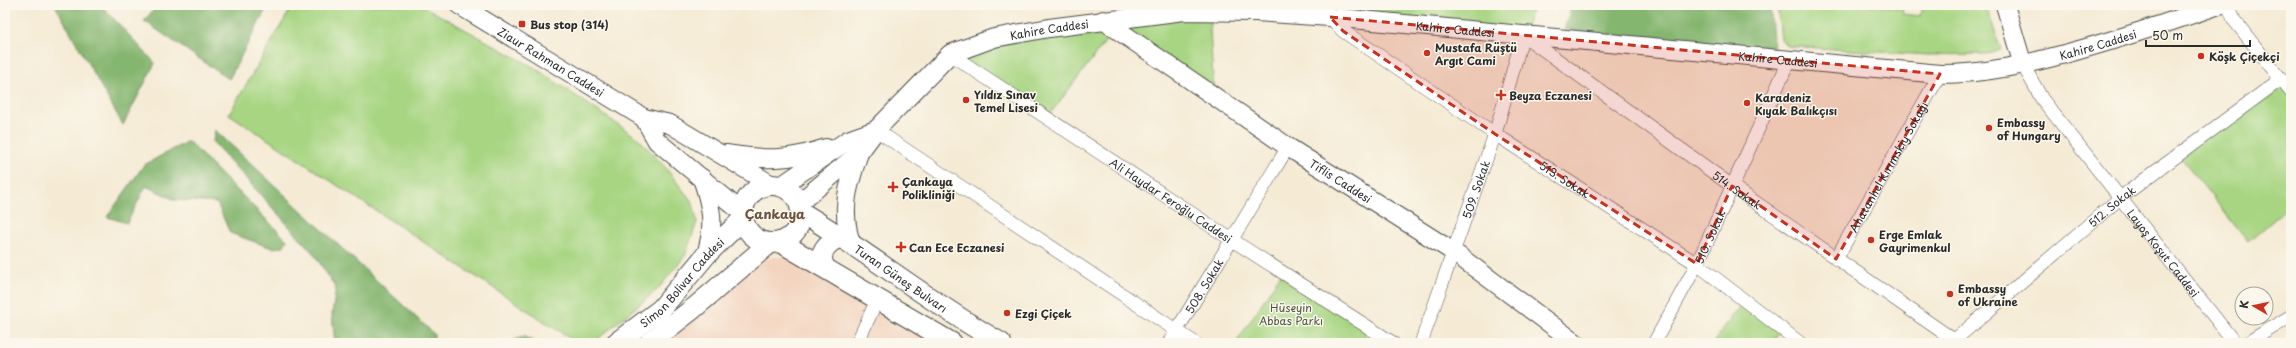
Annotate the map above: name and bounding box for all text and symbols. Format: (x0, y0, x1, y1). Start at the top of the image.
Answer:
street label: Kahire Caddesi (1009, 15, 1090, 43)
place label: Bus stop (314) (530, 16, 609, 33)
street label: Kahire Caddesi (1415, 17, 1496, 41)
marker: Bus stop (314) (517, 19, 527, 29)
street label: Ziaur Rahman Caddesi (495, 22, 608, 100)
scale bar (2146, 22, 2250, 48)
street label: Kahire Caddesi (2058, 25, 2139, 64)
text: 50 m (2152, 26, 2183, 44)
place label: Mustafa Rüştü Argıt Cami (1434, 39, 1517, 69)
street label: Kahire Caddesi (1738, 47, 1818, 71)
marker: Mustafa Rüştü Argıt Cami (1422, 48, 1432, 58)
place label: Köşk Çiçekçi (2209, 48, 2280, 65)
marker: Köşk Çiçekçi (2196, 51, 2206, 61)
place label: Yıldız Sınav Temel Lisesi (974, 86, 1039, 116)
place label: Beyza Eczanesi (1509, 87, 1593, 104)
place label: Karadeniz Kıyak Balıkçısı (1755, 89, 1837, 119)
marker: Beyza Eczanesi (1496, 90, 1506, 100)
marker: Yıldız Sınav Temel Lisesi (961, 95, 971, 105)
marker: Karadeniz Kıyak Balıkçısı (1742, 98, 1752, 108)
street label: Ahatanhel Kırımskiy Sokağı (1844, 98, 1932, 235)
place label: Embassy of Hungary (1997, 114, 2061, 144)
marker: Embassy of Hungary (1984, 123, 1994, 133)
street label: Ali Haydar Feroğlu Caddesi (1107, 153, 1236, 247)
street label: Tiflis Caddesi (1306, 154, 1375, 207)
street label: 513. Sokak (1536, 156, 1594, 202)
street label: 509. Sokak (1457, 157, 1494, 221)
street label: 514. Sokak (1709, 166, 1766, 213)
place label: Çankaya Polikliniği (902, 173, 955, 203)
marker: Çankaya Polikliniği (887, 181, 899, 193)
street label: 512. Sokak (2084, 181, 2139, 231)
district label: Çankaya (745, 204, 805, 223)
street label: Layoş Koşut Caddesi (2124, 205, 2204, 300)
street label: 510. Sokak (1690, 206, 1729, 267)
place label: Erge Emlak Gayrimenkul (1879, 226, 1950, 256)
street label: Simon Bolivar Caddesi (636, 234, 728, 331)
marker: Erge Emlak Gayrimenkul (1866, 235, 1876, 245)
place label: Can Ece Eczanesi (909, 239, 1005, 256)
street label: Turan Güneş Bulvarı (851, 240, 951, 316)
marker: Can Ece Eczanesi (896, 242, 906, 252)
street label: 508. Sokak (1181, 254, 1227, 316)
place label: Embassy of Ukraine (1958, 280, 2019, 310)
north arrow (2234, 286, 2274, 326)
marker: Embassy of Ukraine (1945, 289, 1955, 299)
park label: Hüseyin Abbas Parkı (1259, 299, 1323, 329)
text: K (2235, 299, 2253, 310)
place label: Ezgi Çiçek (1015, 305, 1072, 322)
marker: Ezgi Çiçek (1002, 308, 1012, 318)

